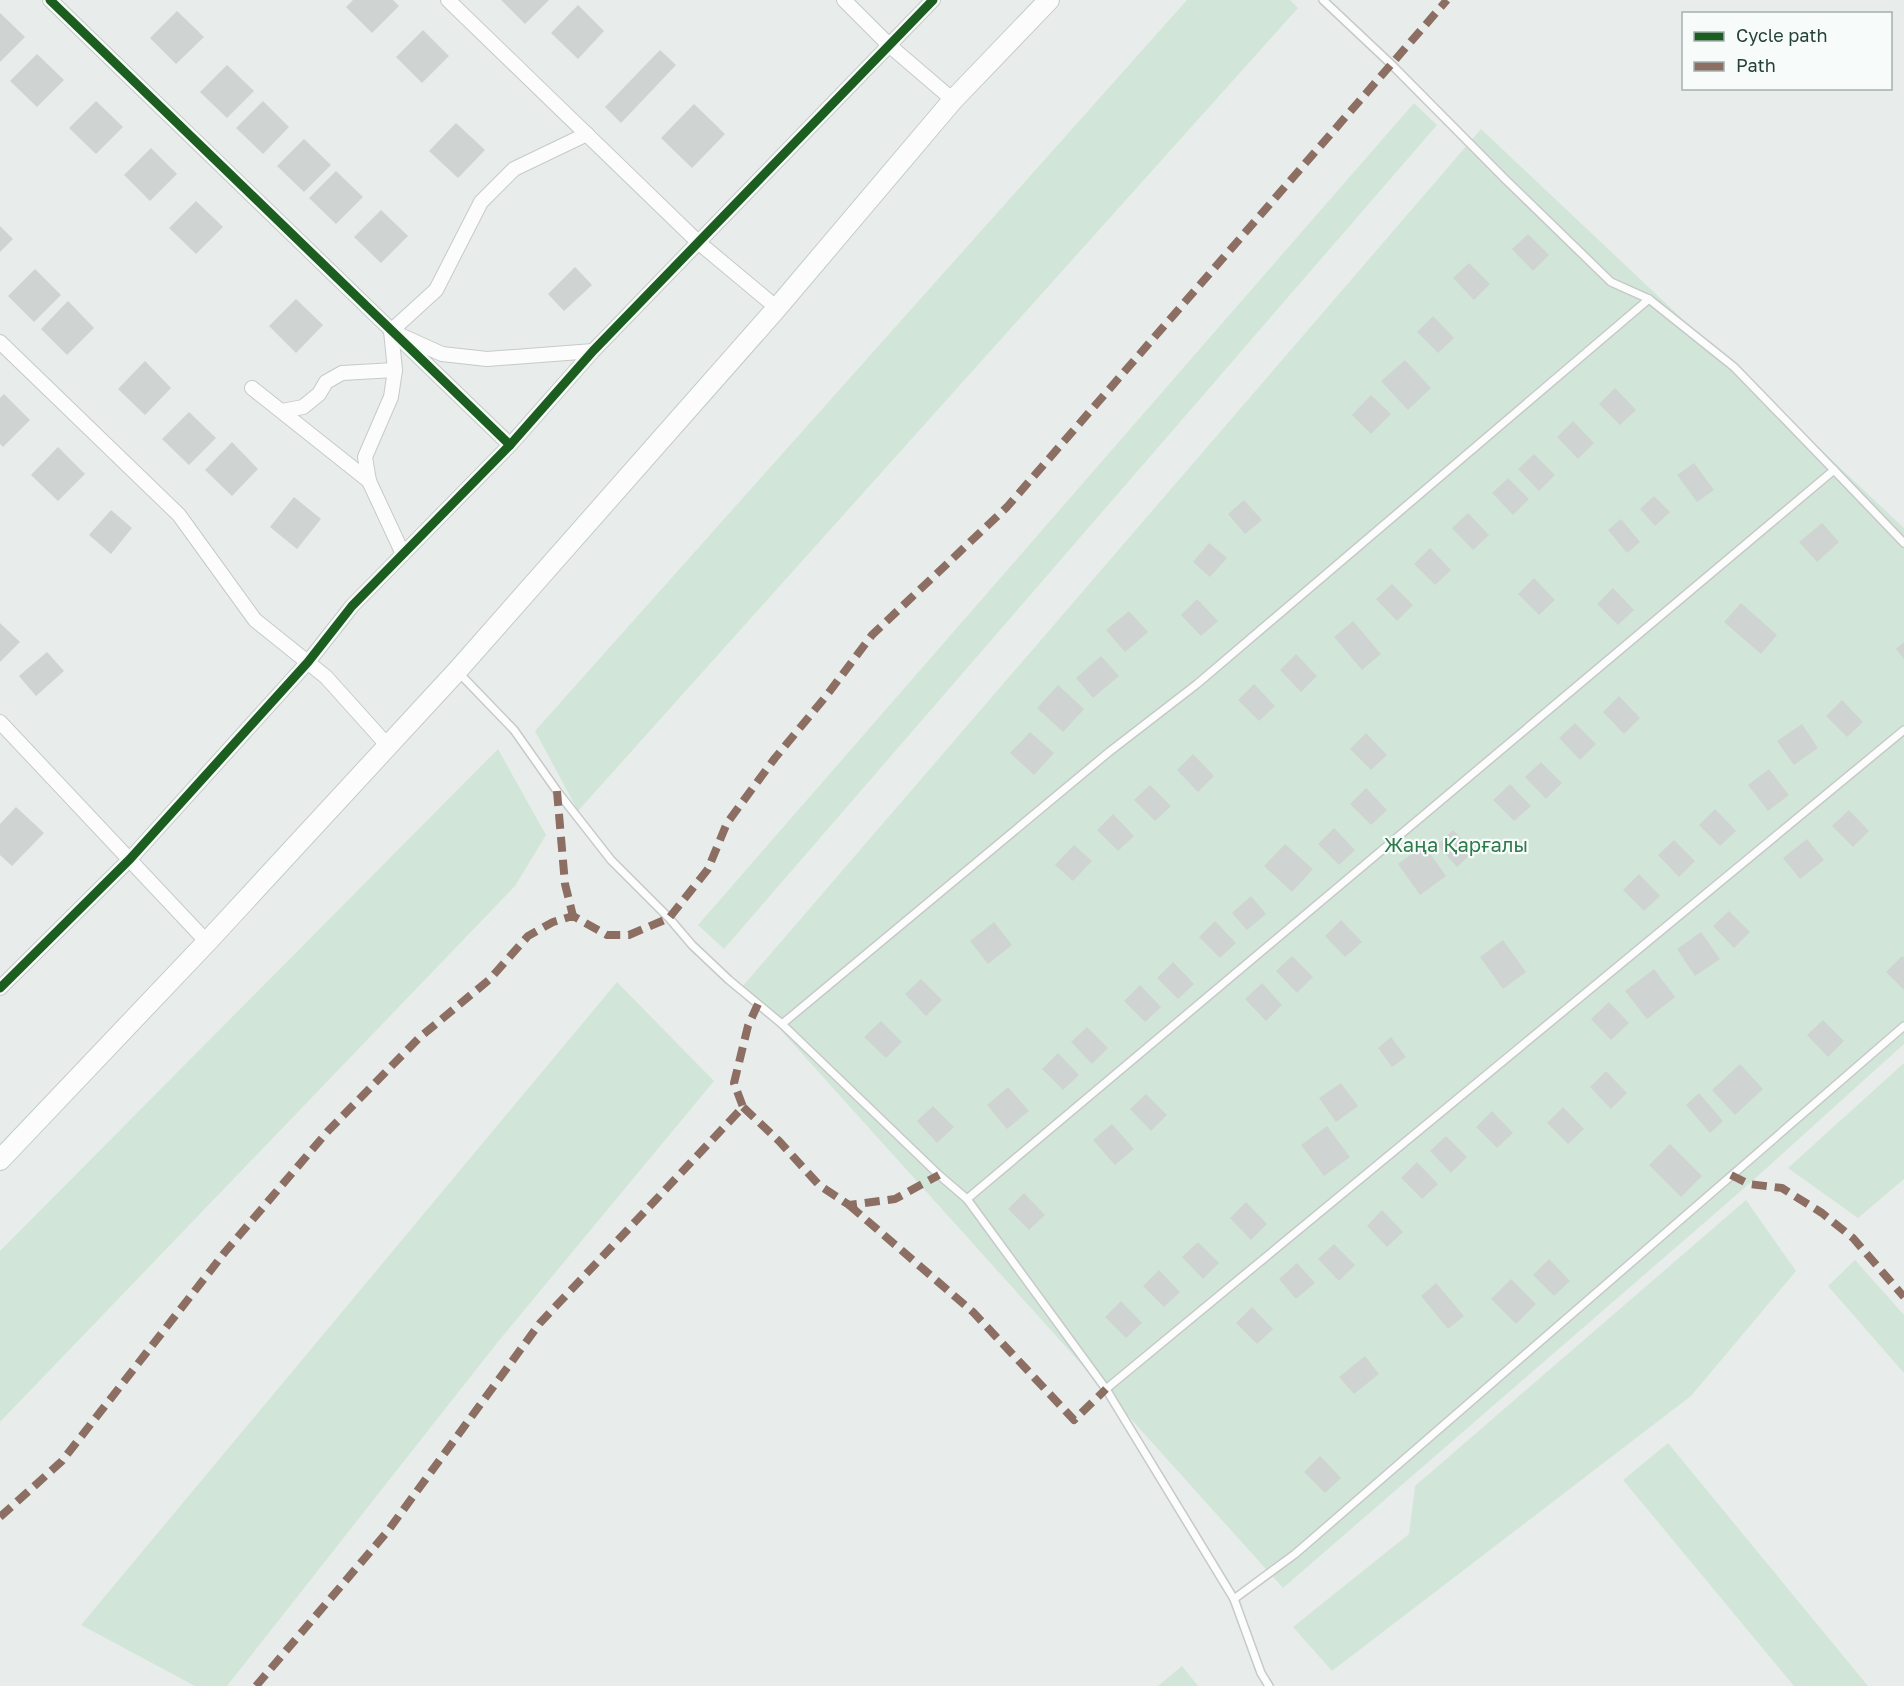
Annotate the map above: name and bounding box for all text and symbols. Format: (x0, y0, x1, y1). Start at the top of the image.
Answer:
legend (1682, 12, 1892, 90)
text: Cycle path (1736, 24, 1828, 46)
text: Path (1736, 54, 1776, 76)
park label: Жаңа Қарғалы (1384, 832, 1528, 856)

